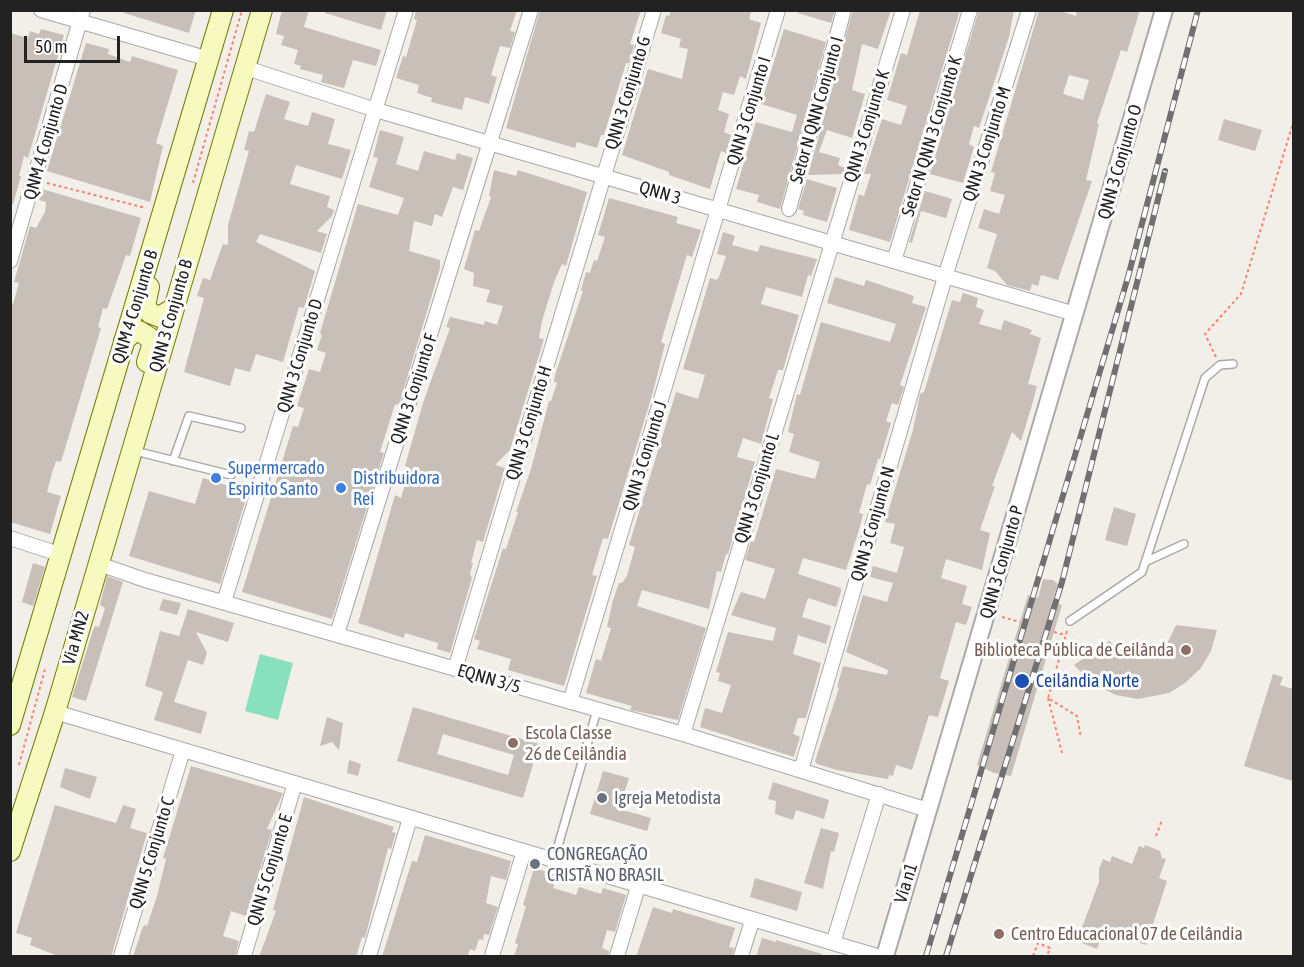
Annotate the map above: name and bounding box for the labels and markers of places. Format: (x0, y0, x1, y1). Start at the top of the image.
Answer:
place label: Supermercado Espirito Santo (228, 457, 325, 500)
place label: Distribuidora Rei (353, 467, 440, 510)
marker: Supermercado Espirito Santo (209, 471, 223, 485)
marker: Distribuidora Rei (334, 481, 348, 495)
place label: Biblioteca Pública de Ceilânda (974, 639, 1174, 661)
marker: Biblioteca Pública de Ceilânda (1179, 643, 1193, 657)
place label: Ceilândia Norte (1036, 670, 1139, 692)
marker: Ceilândia Norte (1013, 672, 1031, 690)
place label: Escola Classe 26 de Ceilândia (525, 722, 627, 764)
marker: Escola Classe 26 de Ceilândia (506, 736, 520, 750)
place label: Igreja Metodista (614, 787, 721, 809)
marker: Igreja Metodista (595, 791, 609, 805)
place label: CONGREGAÇÃO CRISTÃ NO BRASIL (547, 843, 664, 886)
marker: CONGREGAÇÃO CRISTÃ NO BRASIL (528, 857, 542, 871)
place label: Centro Educacional 07 de Ceilândia (1011, 923, 1243, 945)
marker: Centro Educacional 07 de Ceilândia (992, 927, 1006, 941)

